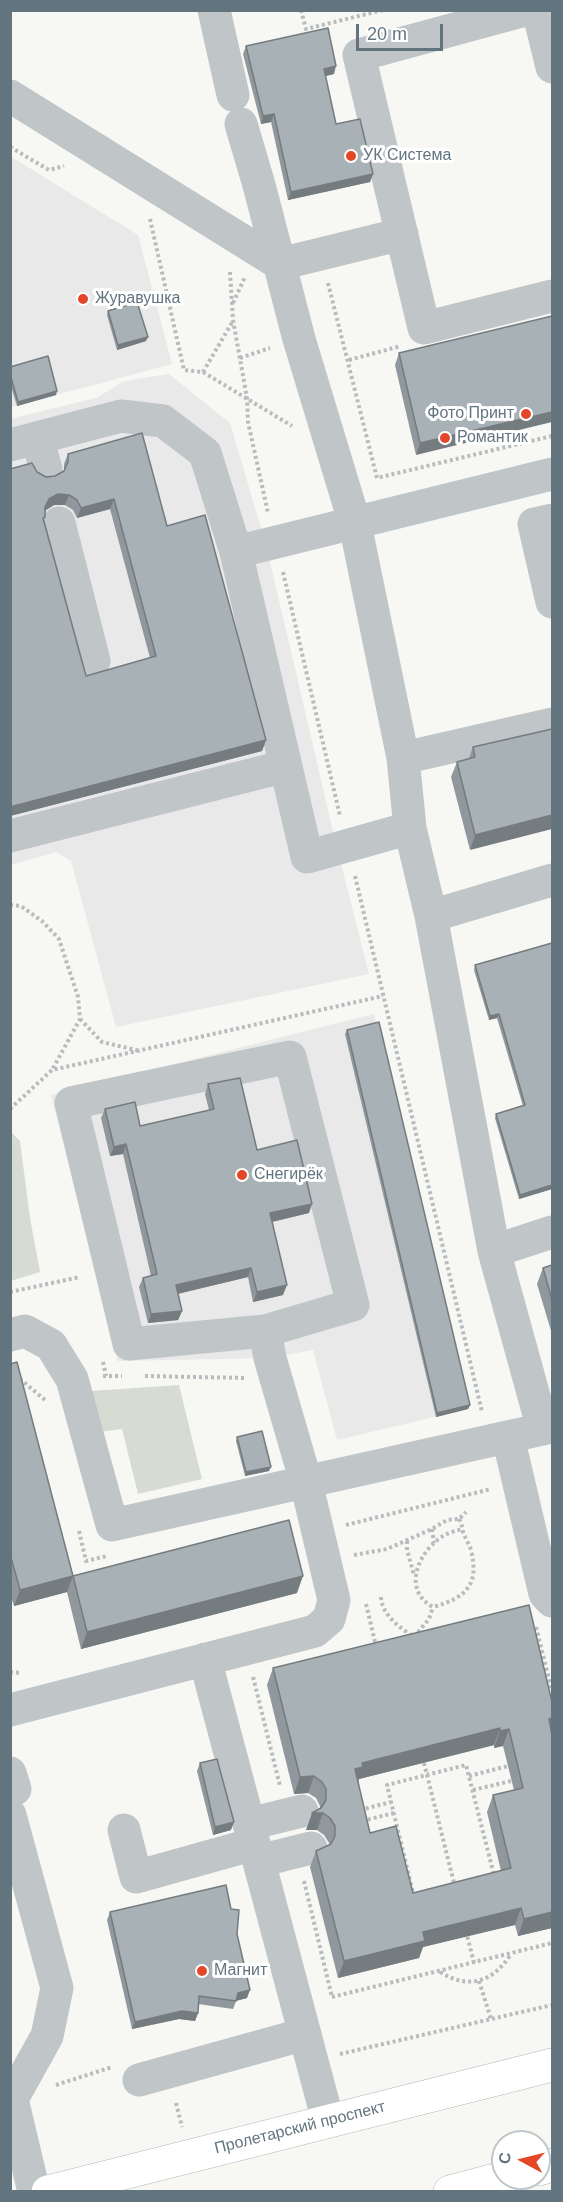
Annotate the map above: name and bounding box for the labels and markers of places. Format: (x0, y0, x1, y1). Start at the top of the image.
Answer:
place label: УК Система (363, 146, 451, 166)
marker: УК Система (344, 149, 358, 163)
place label: Журавушка (95, 289, 180, 309)
marker: Журавушка (76, 292, 90, 306)
place label: Фото Принт (427, 404, 514, 424)
marker: Фото Принт (519, 407, 533, 421)
place label: Романтик (457, 428, 528, 448)
marker: Романтик (438, 431, 452, 445)
place label: Снегирёк (254, 1165, 323, 1185)
marker: Снегирёк (235, 1168, 249, 1182)
place label: Магнит (214, 1961, 267, 1981)
marker: Магнит (195, 1964, 209, 1978)

